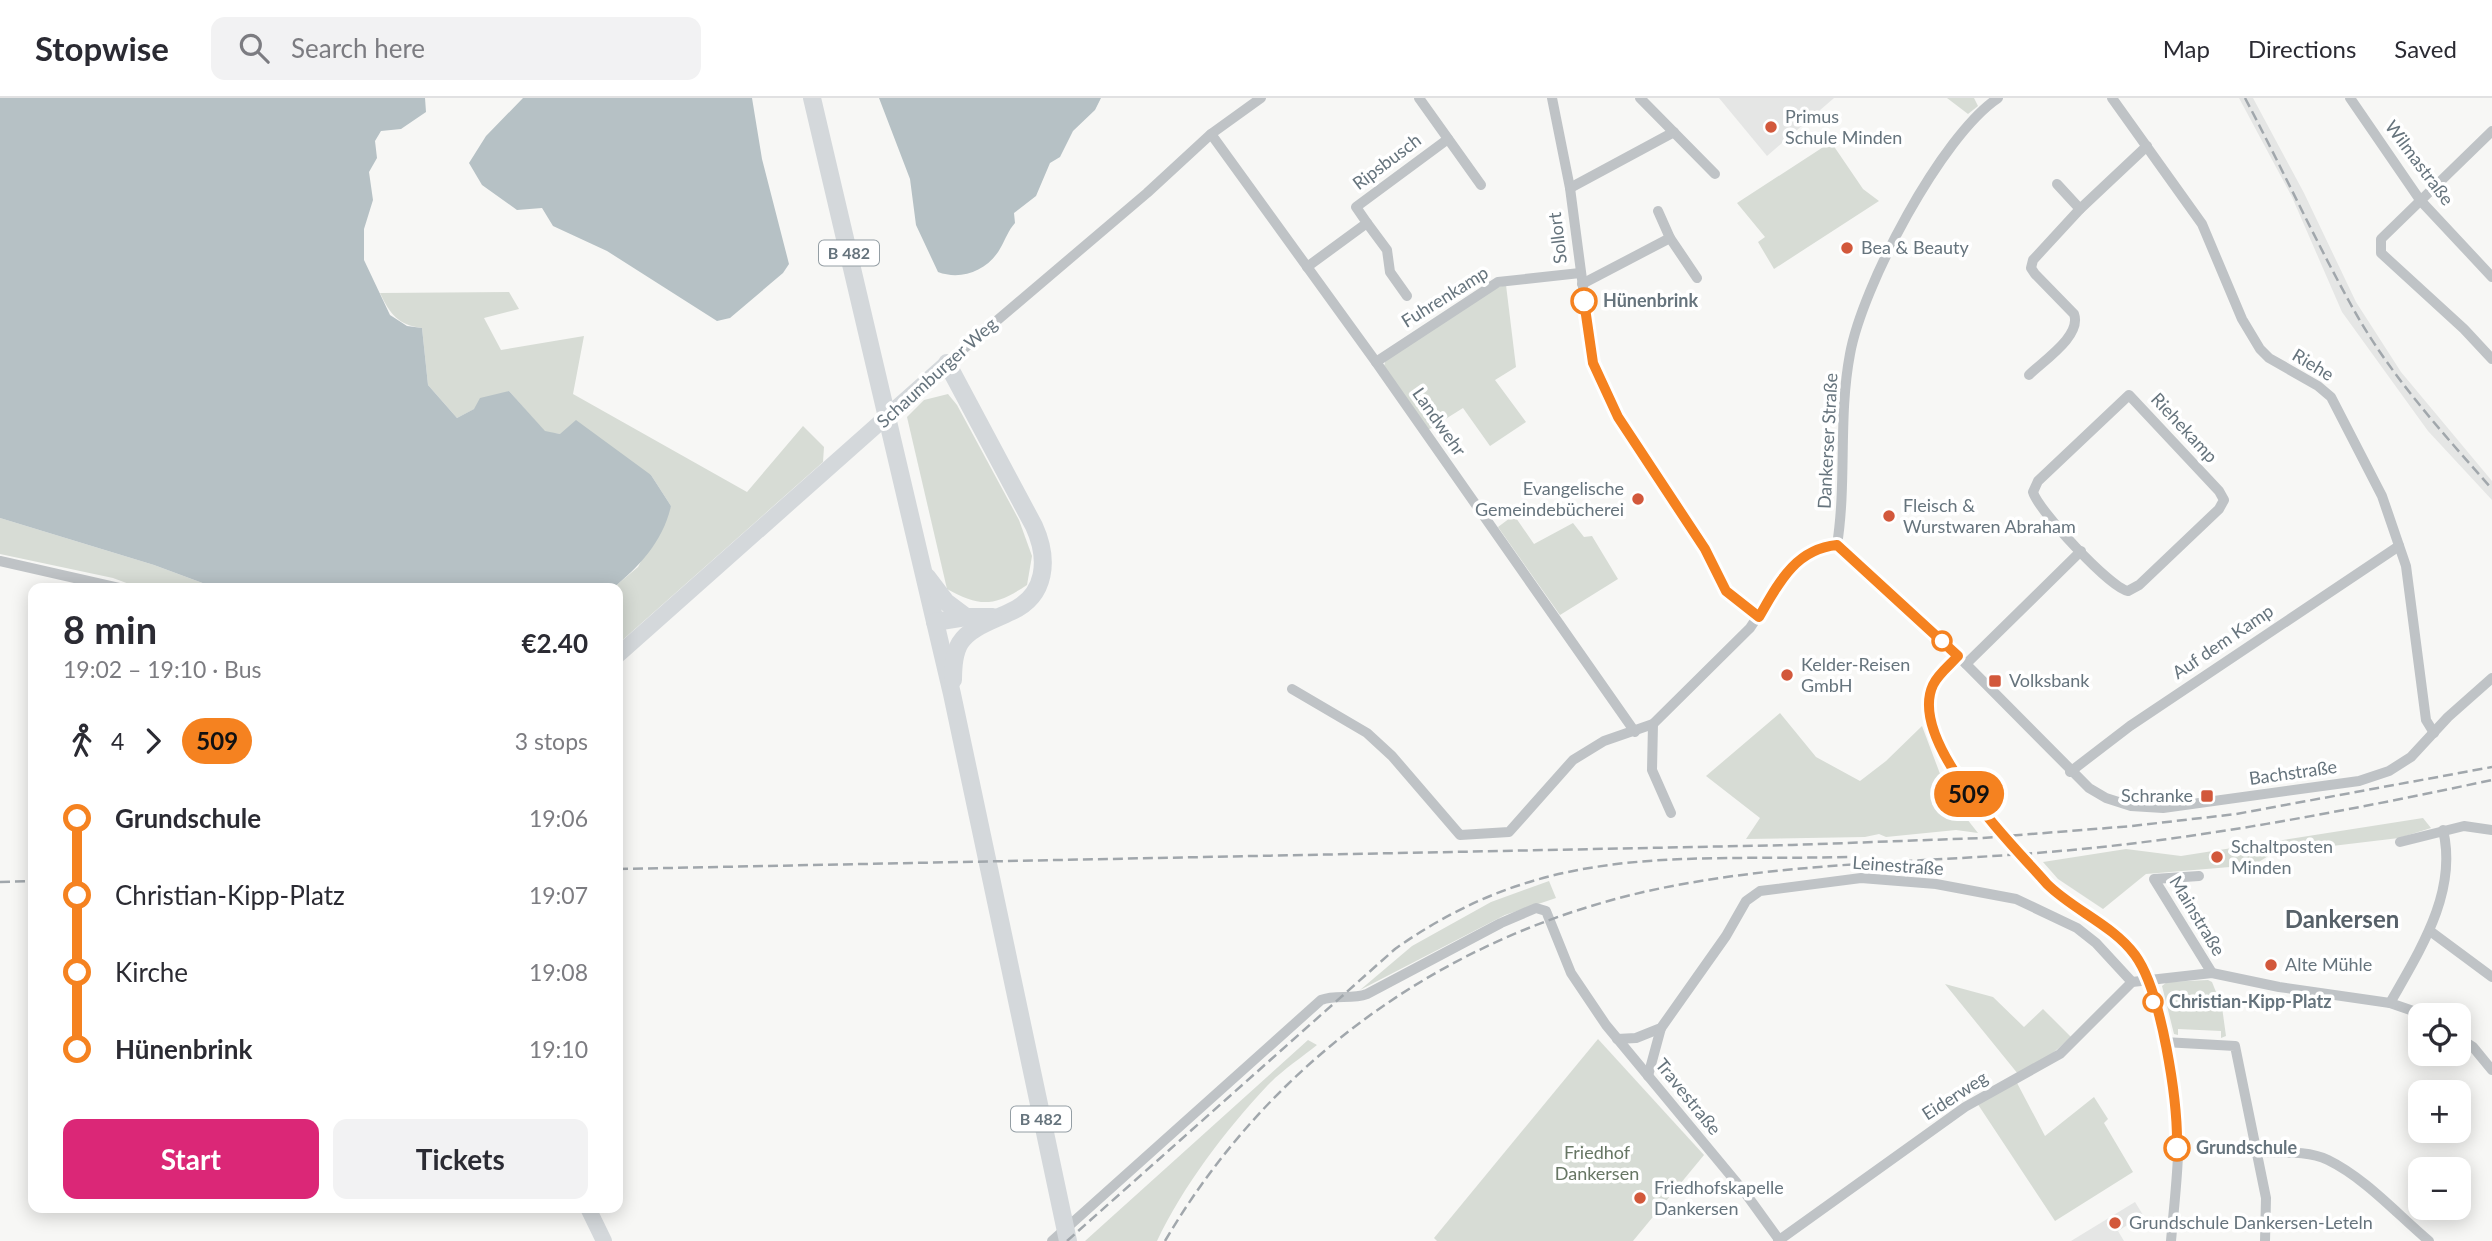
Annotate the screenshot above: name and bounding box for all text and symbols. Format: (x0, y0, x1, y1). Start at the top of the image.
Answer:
search box (211, 17, 701, 80)
text: Stopwise (35, 28, 169, 68)
icon: search (235, 29, 273, 67)
text: Search here (291, 32, 425, 64)
text: Map (2163, 34, 2210, 63)
text: Directions (2248, 34, 2356, 63)
text: Saved (2394, 34, 2457, 63)
place label: Primus Schule Minden (1785, 105, 1902, 148)
street label: Wilmastraße (2381, 116, 2459, 209)
marker: Primus Schule Minden (1763, 119, 1779, 135)
street label: Ripsbusch (1348, 128, 1425, 194)
street label: Sollort (1543, 211, 1571, 265)
place label: Bea & Beauty (1861, 236, 1969, 258)
road number: B 482 (819, 240, 879, 266)
marker: Bea & Beauty (1839, 240, 1855, 256)
street label: Fuhrenkamp (1397, 261, 1492, 332)
marker: Hünenbrink (1571, 288, 1597, 314)
place label: Hünenbrink (1603, 289, 1698, 311)
street label: Schaumburger Weg (872, 312, 1001, 432)
street label: Riehe (2289, 343, 2338, 385)
street label: Dankerser Straße (1812, 372, 1842, 510)
street label: Landwehr (1408, 383, 1472, 460)
street label: Riehekamp (2147, 388, 2223, 467)
place label: Evangelische Gemeindebücherei (1475, 477, 1624, 520)
marker: Evangelische Gemeindebücherei (1630, 491, 1646, 507)
place label: Fleisch & Wurstwaren Abraham (1903, 494, 2076, 537)
marker: Fleisch & Wurstwaren Abraham (1881, 508, 1897, 524)
street label: Auf dem Kamp (2168, 599, 2277, 683)
text: 8 min (63, 606, 157, 652)
text: €2.40 (522, 627, 588, 659)
unlabelled marker (1932, 631, 1952, 651)
place label: Kelder-Reisen GmbH (1801, 653, 1910, 696)
text: 19:02 – 19:10 · Bus (63, 655, 262, 683)
marker: Kelder-Reisen GmbH (1779, 667, 1795, 683)
place label: Volksbank (2009, 669, 2090, 691)
marker: Volksbank (1987, 673, 2003, 689)
icon: walk (63, 722, 101, 760)
icon: forward (134, 722, 172, 760)
text: 509 (196, 726, 238, 755)
text: 4 (111, 727, 124, 755)
text: 3 stops (515, 727, 588, 755)
street label: Bachstraße (2247, 755, 2338, 789)
line badge: 509 (1929, 771, 2009, 817)
text: 509 (1948, 779, 1990, 808)
place label: Schranke (2121, 784, 2193, 806)
marker: Schranke (2199, 788, 2215, 804)
text: Grundschule (115, 802, 261, 834)
text: 19:06 (529, 804, 588, 832)
place label: Schaltposten Minden (2231, 835, 2333, 878)
marker: Schaltposten Minden (2209, 849, 2225, 865)
street label: Leinestraße (1852, 851, 1944, 879)
street label: Mainstraße (2165, 872, 2230, 959)
text: Christian-Kipp-Platz (115, 879, 345, 911)
text: 19:07 (529, 881, 588, 909)
district label: Dankersen (2285, 904, 2399, 933)
place label: Alte Mühle (2285, 953, 2372, 975)
text: Kirche (115, 956, 188, 988)
marker: Alte Mühle (2263, 957, 2279, 973)
text: 19:08 (529, 958, 588, 986)
place label: Christian-Kipp-Platz (2169, 990, 2331, 1012)
marker: Christian-Kipp-Platz (2143, 992, 2163, 1012)
map controls (2408, 1003, 2471, 1220)
button: locate (2408, 1003, 2471, 1066)
text: Hünenbrink (115, 1033, 252, 1065)
text: 19:10 (529, 1035, 588, 1063)
street label: Travestraße (1651, 1054, 1726, 1139)
street label: Eiderweg (1918, 1066, 1991, 1124)
button: + (2408, 1080, 2471, 1143)
road number: B 482 (1011, 1107, 1071, 1132)
button: Start (63, 1119, 319, 1199)
button: Tickets (333, 1119, 588, 1199)
marker: Grundschule (2164, 1135, 2190, 1161)
place label: Grundschule (2196, 1136, 2298, 1158)
park label: Friedhof Dankersen (1555, 1141, 1639, 1184)
button: − (2408, 1157, 2471, 1220)
place label: Friedhofskapelle Dankersen (1654, 1176, 1784, 1219)
marker: Friedhofskapelle Dankersen (1632, 1190, 1648, 1206)
place label: Grundschule Dankersen-Leteln (2129, 1211, 2373, 1233)
marker: Grundschule Dankersen-Leteln (2107, 1215, 2123, 1231)

